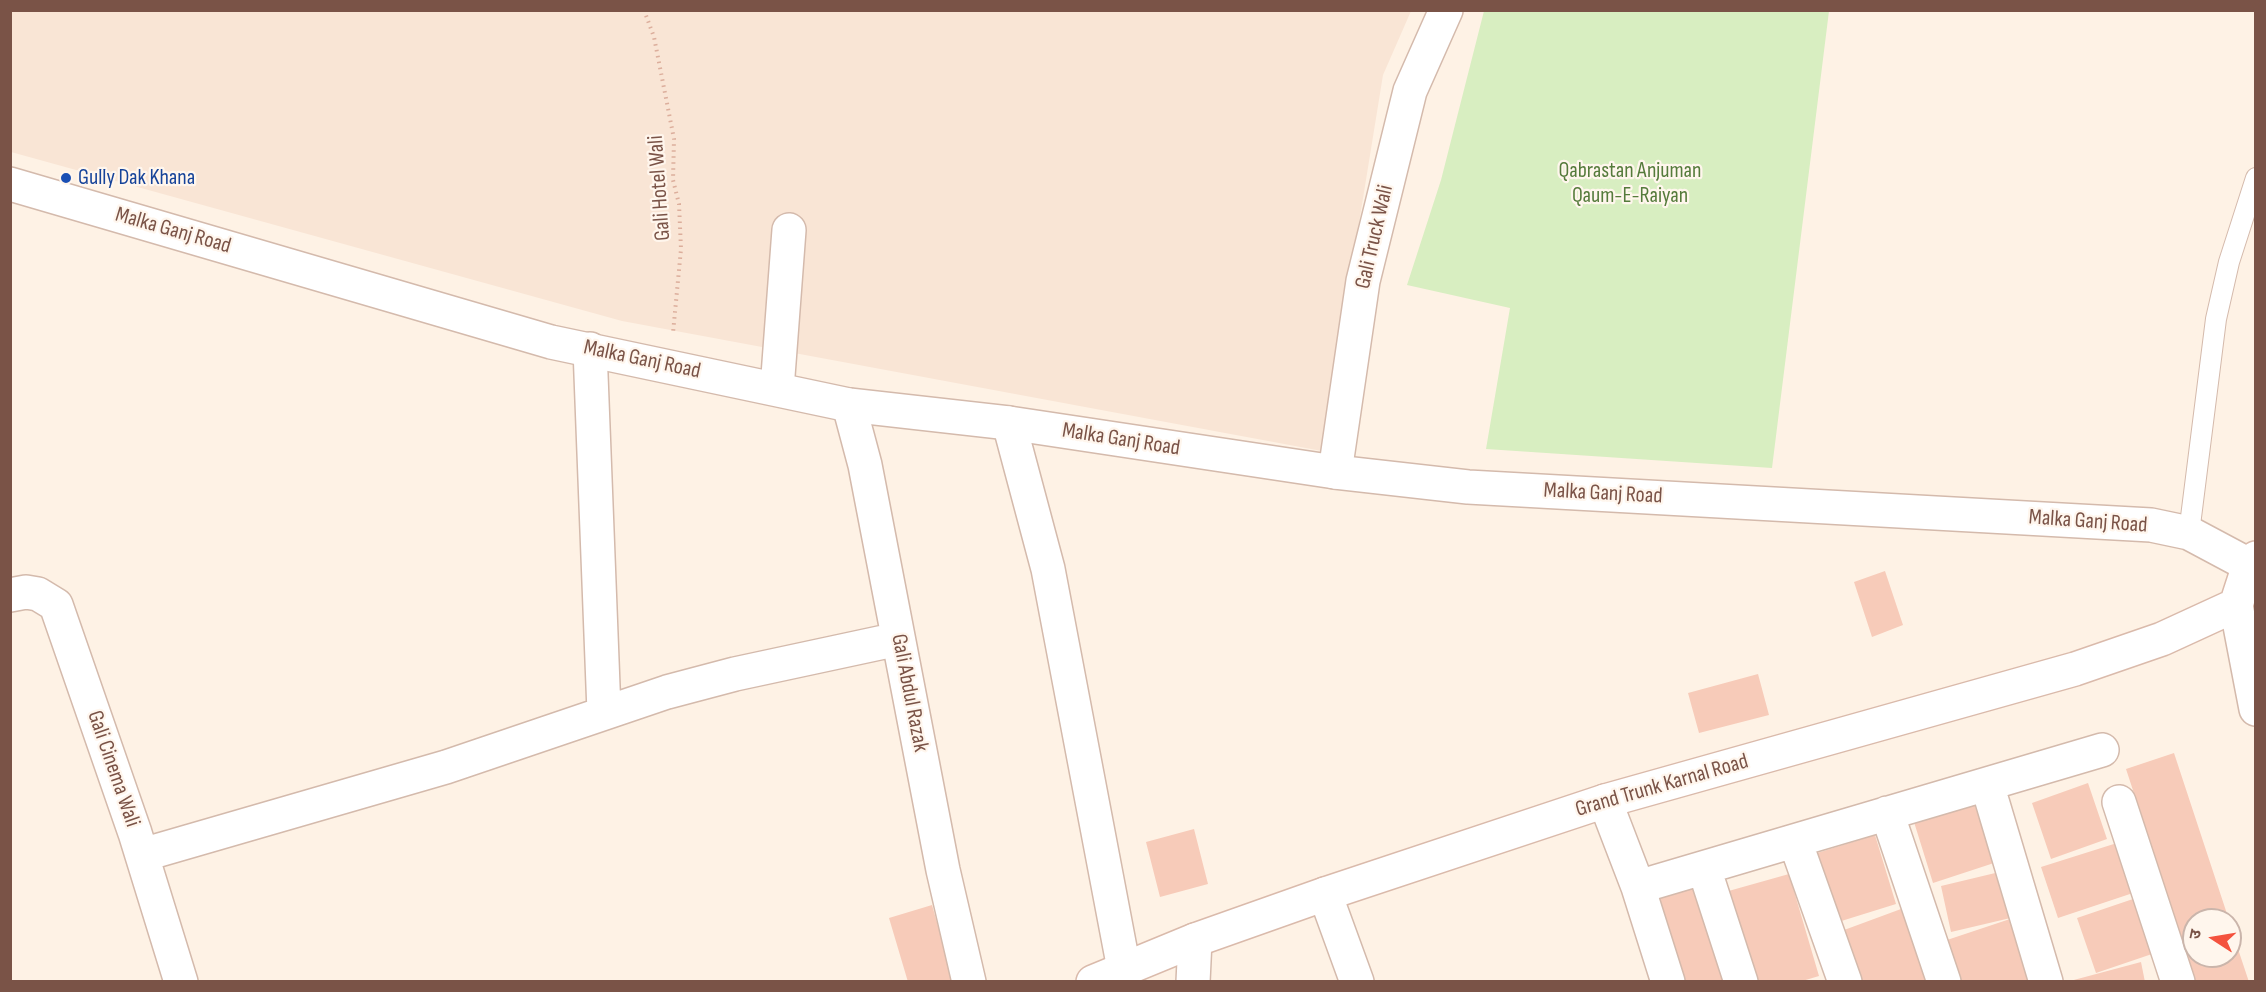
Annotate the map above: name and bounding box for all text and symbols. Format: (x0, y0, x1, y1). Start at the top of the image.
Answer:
street label: Gali Hotel Wali (643, 134, 677, 242)
park label: Qabrastan Anjuman Qaum-E-Raiyan (1559, 158, 1701, 210)
place label: Gully Dak Khana (78, 165, 195, 191)
marker: Gully Dak Khana (59, 171, 73, 185)
street label: Gali Truck Wali (1350, 182, 1400, 292)
street label: Malka Ganj Road (112, 202, 234, 260)
street label: Malka Ganj Road (581, 335, 703, 385)
street label: Malka Ganj Road (1060, 418, 1182, 462)
street label: Malka Ganj Road (1543, 478, 1663, 510)
street label: Malka Ganj Road (2028, 505, 2148, 539)
street label: Gali Abdul Razak (885, 632, 933, 754)
street label: Gali Cinema Wali (81, 707, 145, 831)
street label: Grand Trunk Karnal Road (1573, 749, 1751, 823)
north arrow (2182, 908, 2242, 968)
text: उ (2186, 928, 2206, 941)

